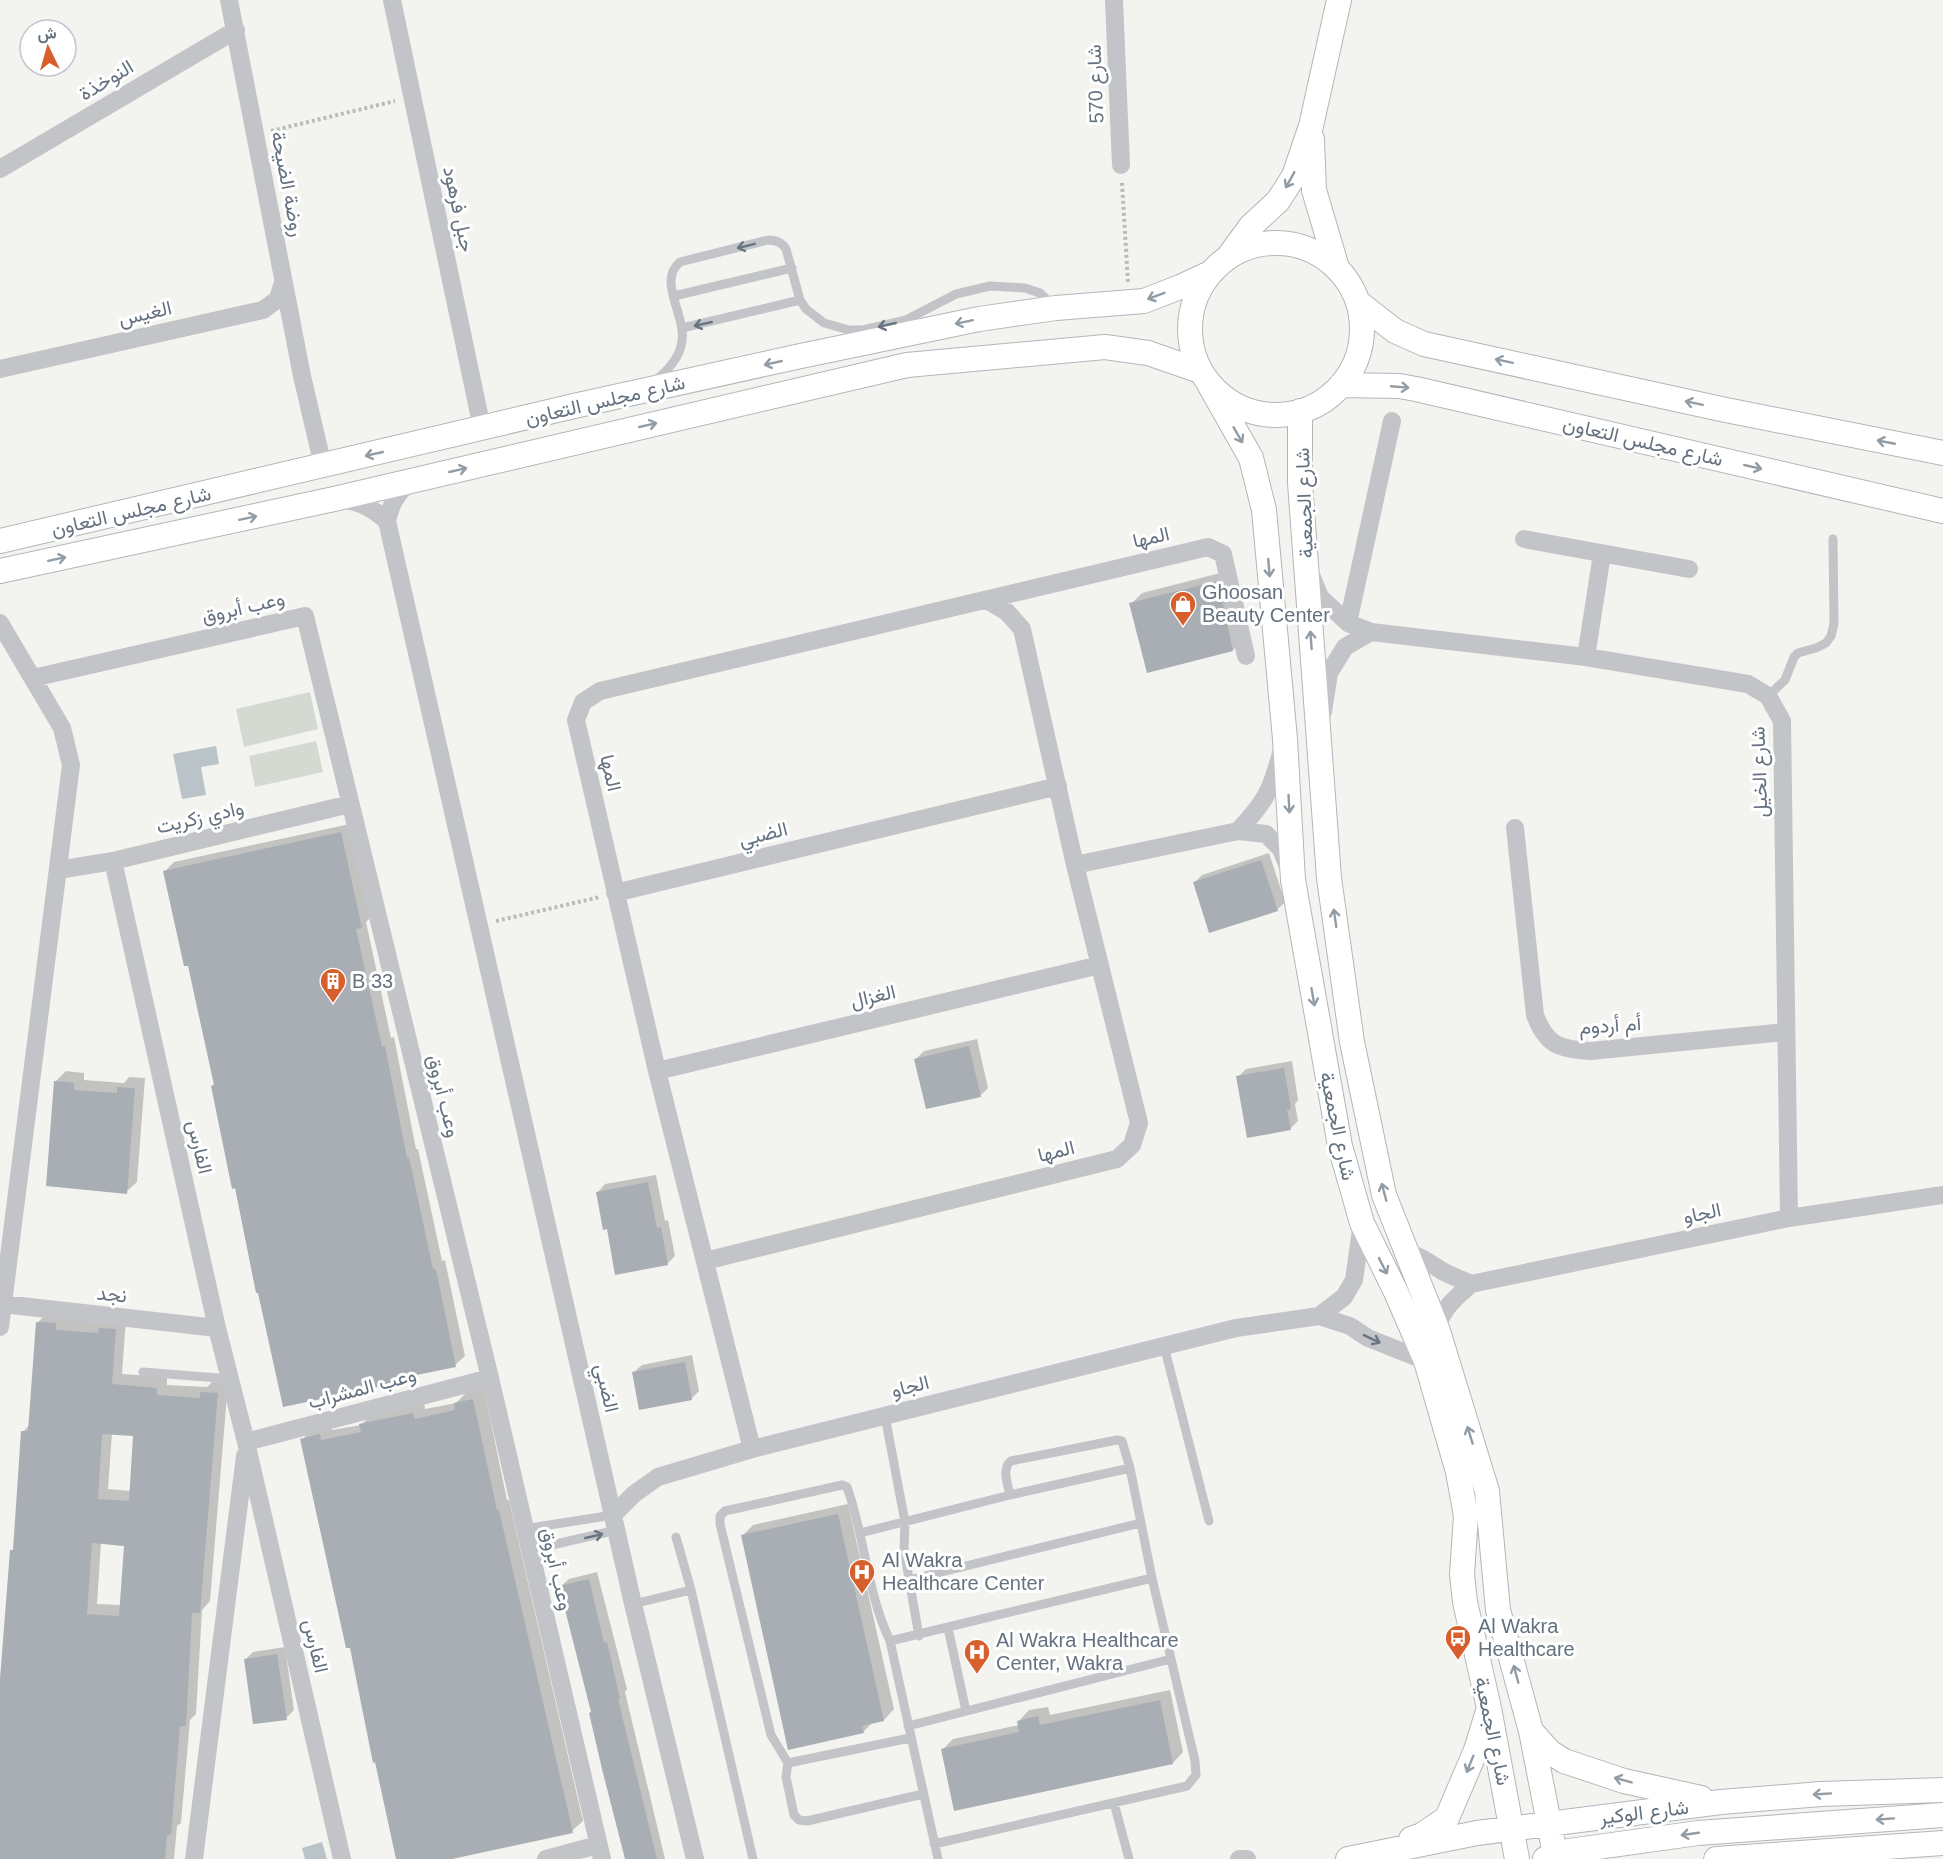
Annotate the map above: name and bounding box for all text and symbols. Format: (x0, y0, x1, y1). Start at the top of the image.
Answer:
north arrow (18, 18, 78, 78)
text: ش (36, 24, 57, 44)
street label: شارع 570 (1083, 44, 1110, 124)
street label: النوخذة (75, 55, 138, 106)
street label: روضة الضيحة (265, 129, 309, 239)
street label: جبل فرهود (437, 164, 479, 254)
one-way arrow (1284, 171, 1295, 189)
one-way arrow (737, 240, 756, 252)
one-way arrow (1148, 292, 1166, 303)
street label: الغيس (116, 296, 174, 331)
one-way arrow (954, 317, 973, 329)
one-way arrow (693, 318, 712, 330)
one-way arrow (877, 320, 897, 331)
one-way arrow (1495, 355, 1514, 367)
one-way arrow (764, 357, 783, 369)
street label: شارع مجلس التعاون (523, 371, 688, 432)
one-way arrow (1389, 382, 1409, 393)
one-way arrow (1685, 397, 1704, 409)
street label: شارع مجلس التعاون (1560, 412, 1725, 473)
one-way arrow (638, 419, 657, 431)
one-way arrow (1233, 426, 1245, 443)
one-way arrow (1876, 436, 1896, 447)
street label: شارع الجمعية (1291, 447, 1320, 559)
one-way arrow (365, 449, 384, 461)
one-way arrow (1744, 462, 1763, 474)
one-way arrow (449, 463, 468, 475)
street label: شارع مجلس التعاون (49, 482, 214, 543)
one-way arrow (238, 511, 257, 523)
street label: المها (1130, 522, 1172, 554)
one-way arrow (47, 553, 66, 564)
one-way arrow (1264, 557, 1275, 577)
place label: Ghoosan Beauty Center (1202, 581, 1330, 626)
street label: وعب أبروق (200, 587, 287, 629)
shop icon: Ghoosan Beauty Center (1168, 589, 1198, 627)
one-way arrow (1306, 630, 1317, 650)
street label: شارع الخيل (1746, 726, 1775, 818)
street label: المها (594, 752, 626, 794)
one-way arrow (1283, 794, 1294, 813)
street label: وادي زكريت (154, 796, 247, 844)
street label: الضبي (736, 817, 791, 856)
one-way arrow (1329, 908, 1340, 928)
building icon: B 33 (318, 966, 348, 1004)
place label: B 33 (352, 970, 393, 992)
street label: الغزال (848, 980, 898, 1014)
one-way arrow (1308, 987, 1319, 1007)
street label: أم أردوم (1578, 1012, 1642, 1040)
street label: وعب أبروق (421, 1053, 465, 1140)
street label: شارع الجمعية (1313, 1070, 1360, 1183)
street label: الفارس (181, 1118, 217, 1176)
street label: المها (1035, 1136, 1077, 1168)
one-way arrow (1378, 1183, 1390, 1202)
street label: الجاو (1681, 1198, 1723, 1230)
one-way arrow (1378, 1256, 1389, 1274)
street label: نجد (96, 1281, 128, 1308)
one-way arrow (1363, 1334, 1381, 1346)
street label: الضبي (585, 1361, 623, 1416)
street label: وعب المشراب (306, 1363, 419, 1415)
street label: الجاو (889, 1371, 932, 1403)
one-way arrow (1464, 1426, 1475, 1445)
street label: وعب أبروق (535, 1526, 577, 1613)
one-way arrow (584, 1529, 603, 1541)
place label: Al Wakra Healthcare Center (882, 1549, 1045, 1594)
hospital icon: Al Wakra Healthcare Center (847, 1557, 877, 1595)
place label: Al Wakra Healthcare (1478, 1615, 1575, 1660)
street label: الفارس (297, 1617, 333, 1675)
bus stop icon: Al Wakra Healthcare (1443, 1623, 1473, 1661)
place label: Al Wakra Healthcare Center, Wakra (996, 1629, 1179, 1674)
hospital icon: Al Wakra Healthcare Center, Wakra (962, 1637, 992, 1675)
one-way arrow (1509, 1665, 1521, 1684)
street label: شارع الجمعية (1468, 1675, 1515, 1788)
one-way arrow (1464, 1754, 1475, 1773)
one-way arrow (1614, 1774, 1633, 1785)
one-way arrow (1812, 1789, 1832, 1800)
street label: شارع الوكير (1597, 1796, 1690, 1831)
one-way arrow (1875, 1813, 1895, 1824)
one-way arrow (1681, 1829, 1701, 1840)

